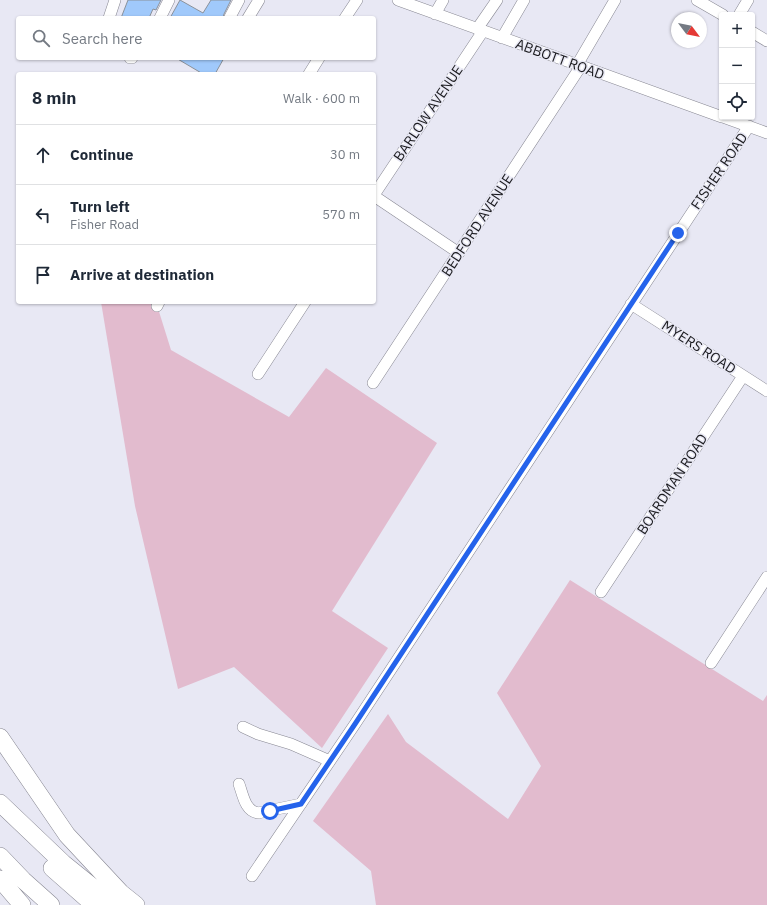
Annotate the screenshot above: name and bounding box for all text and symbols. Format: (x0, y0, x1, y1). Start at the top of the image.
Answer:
north arrow (671, 12, 707, 48)
map controls (719, 12, 755, 120)
button: + (719, 12, 755, 48)
search box (16, 16, 376, 60)
icon: search (30, 27, 52, 49)
text: Search here (62, 29, 142, 48)
street label: ABBOTT ROAD (513, 35, 607, 83)
button: − (719, 48, 755, 84)
street label: BARLOW AVENUE (389, 62, 467, 164)
button: locate (719, 84, 755, 120)
text: 8 min (32, 87, 76, 109)
text: Walk · 600 m (283, 90, 360, 107)
street label: FISHER ROAD (687, 129, 751, 213)
icon: ahead (32, 144, 54, 166)
text: Continue (70, 145, 134, 164)
text: 30 m (330, 146, 360, 163)
street label: BEDFORD AVENUE (437, 170, 517, 280)
text: Turn left (70, 197, 130, 216)
icon: left (32, 204, 54, 226)
text: 570 m (322, 206, 360, 223)
text: Fisher Road (70, 216, 139, 233)
route end (669, 224, 687, 242)
icon: arrive (32, 264, 54, 286)
text: Arrive at destination (70, 265, 214, 284)
street label: MYERS ROAD (658, 316, 740, 378)
street label: BOARDMAN ROAD (633, 430, 711, 538)
route start (261, 802, 279, 820)

